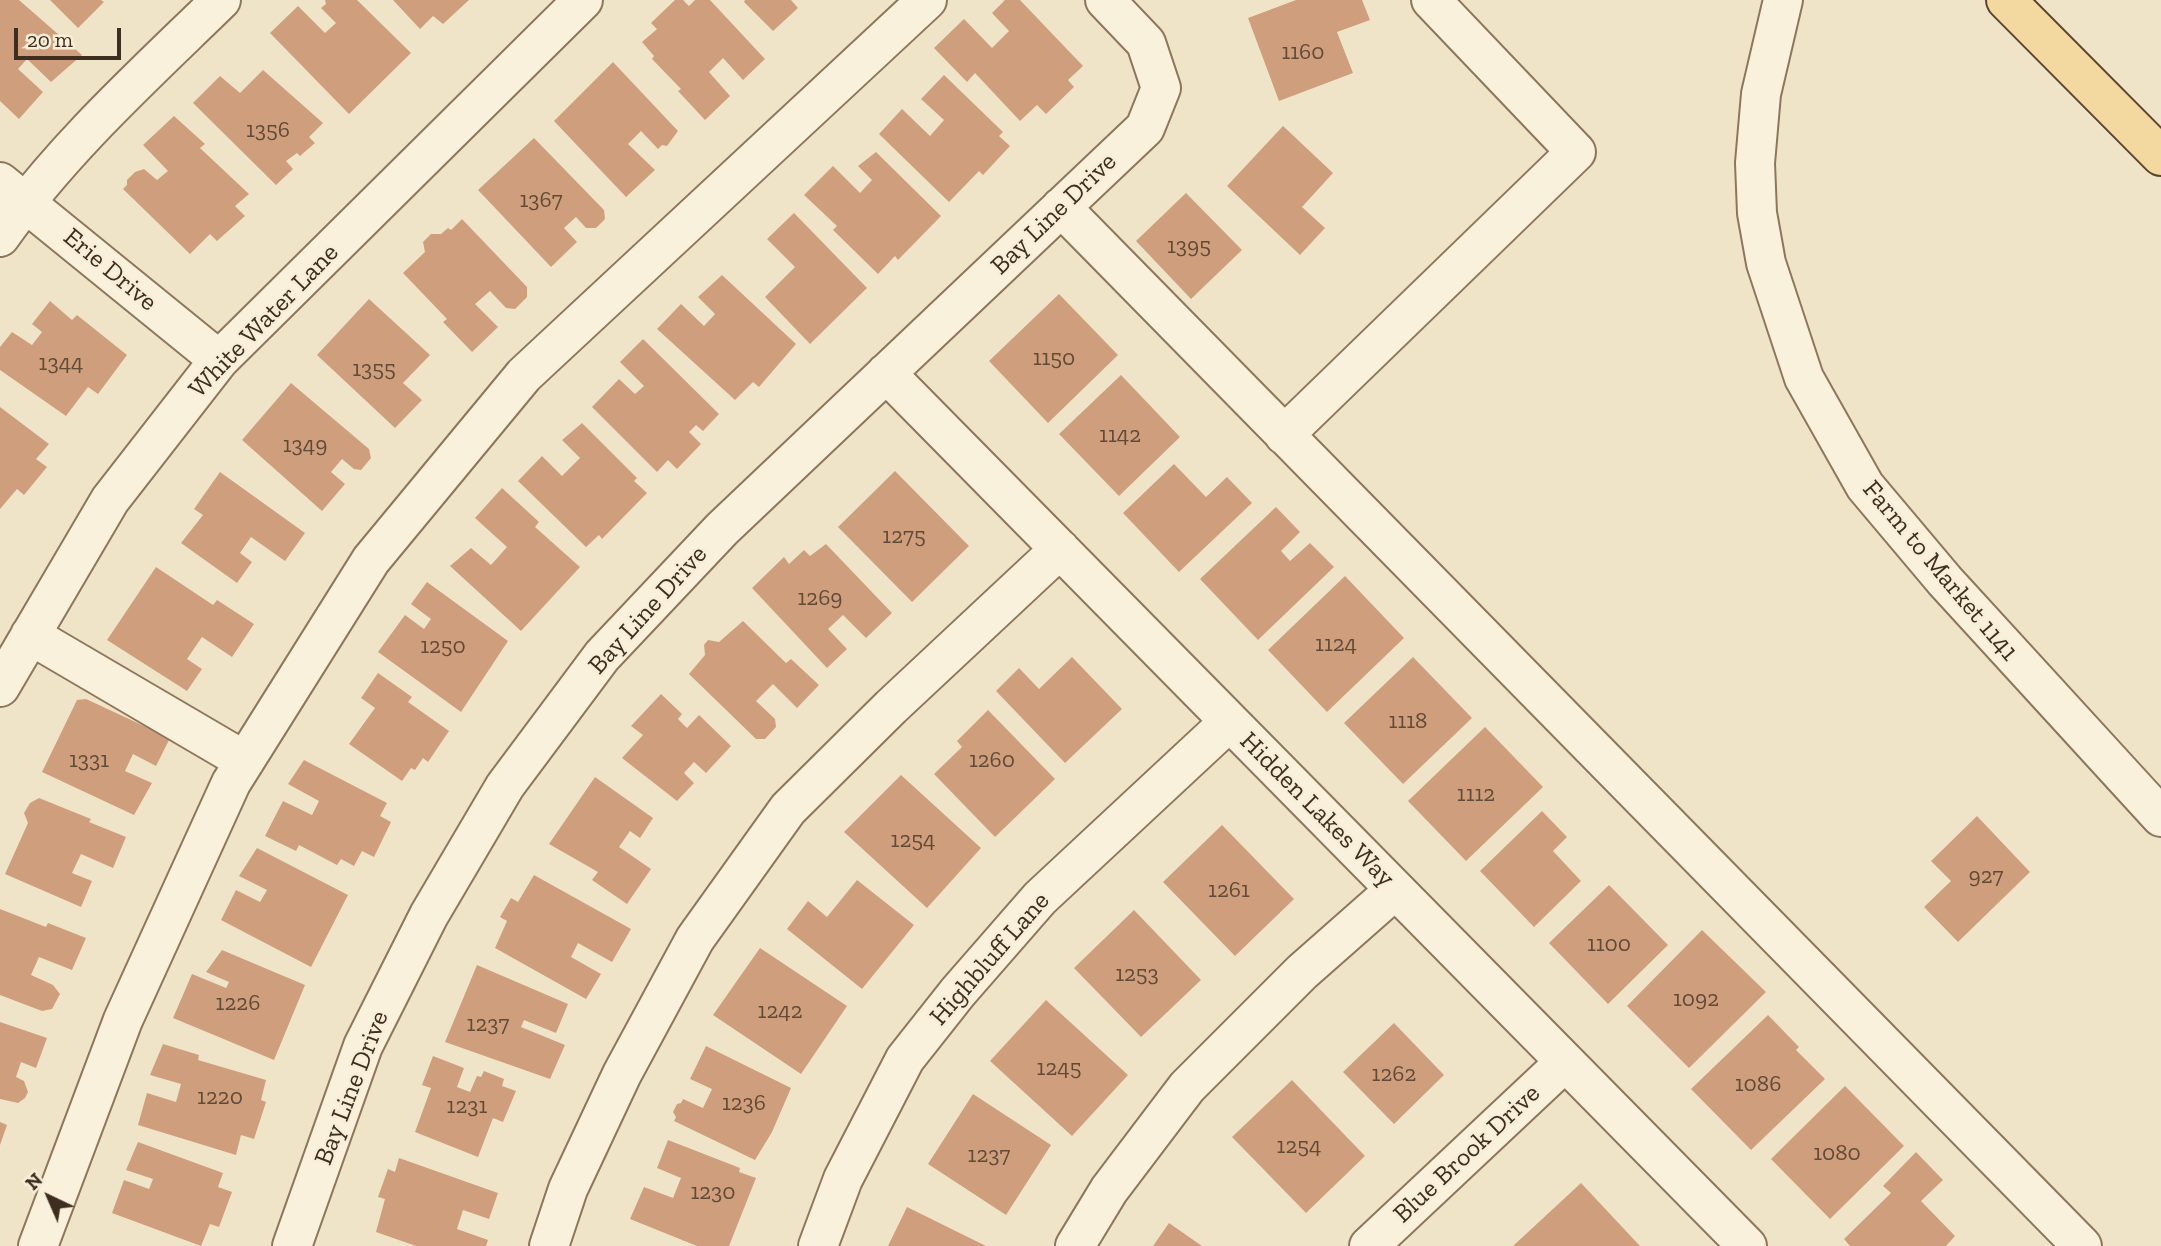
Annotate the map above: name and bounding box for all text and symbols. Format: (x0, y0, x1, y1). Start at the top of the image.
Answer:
scale bar (18, 14, 124, 58)
text: 20 m (27, 27, 73, 52)
house number: 1160 (1281, 38, 1325, 66)
house number: 1356 (246, 116, 290, 144)
street label: Bay Line Drive (985, 146, 1123, 282)
house number: 1367 (519, 186, 563, 214)
street label: Erie Drive (57, 222, 163, 318)
house number: 1395 (1167, 232, 1211, 260)
street label: White Water Lane (183, 237, 345, 405)
house number: 1150 (1033, 344, 1075, 372)
house number: 1344 (39, 349, 83, 377)
house number: 1355 (352, 355, 396, 383)
house number: 1142 (1099, 421, 1141, 449)
house number: 1349 (283, 431, 327, 459)
street label: Farm to Market 1141 (1855, 475, 2025, 667)
house number: 1275 (882, 522, 926, 550)
street label: Bay Line Drive (582, 539, 714, 681)
house number: 1269 (797, 584, 843, 612)
house number: 1124 (1315, 630, 1357, 658)
house number: 1250 (420, 632, 466, 660)
house number: 1118 (1389, 707, 1427, 735)
street label: Hidden Lakes Way (1233, 726, 1401, 894)
house number: 1331 (69, 746, 109, 774)
house number: 1260 (969, 746, 1015, 774)
house number: 1112 (1457, 780, 1495, 808)
house number: 1254 (891, 826, 935, 854)
house number: 927 (1969, 862, 2003, 890)
house number: 1261 (1208, 876, 1250, 904)
street label: Highbluff Lane (923, 886, 1057, 1032)
house number: 1100 (1587, 930, 1631, 958)
house number: 1253 (1115, 960, 1159, 988)
house number: 1092 (1673, 985, 1719, 1013)
house number: 1226 (216, 989, 260, 1017)
house number: 1242 (758, 997, 802, 1025)
street label: Bay Line Drive (308, 1007, 396, 1169)
house number: 1237 (467, 1010, 509, 1038)
house number: 1245 (1037, 1054, 1081, 1082)
house number: 1262 (1372, 1060, 1416, 1088)
house number: 1086 (1735, 1070, 1781, 1098)
street label: Blue Brook Drive (1387, 1078, 1547, 1230)
house number: 1220 (197, 1083, 243, 1111)
house number: 1236 (722, 1089, 766, 1117)
house number: 1231 (447, 1092, 487, 1120)
house number: 1254 (1277, 1132, 1321, 1160)
house number: 1080 (1813, 1139, 1861, 1167)
house number: 1237 (968, 1141, 1010, 1169)
north arrow (14, 1162, 84, 1232)
text: N (21, 1168, 47, 1195)
house number: 1230 (690, 1178, 736, 1206)

